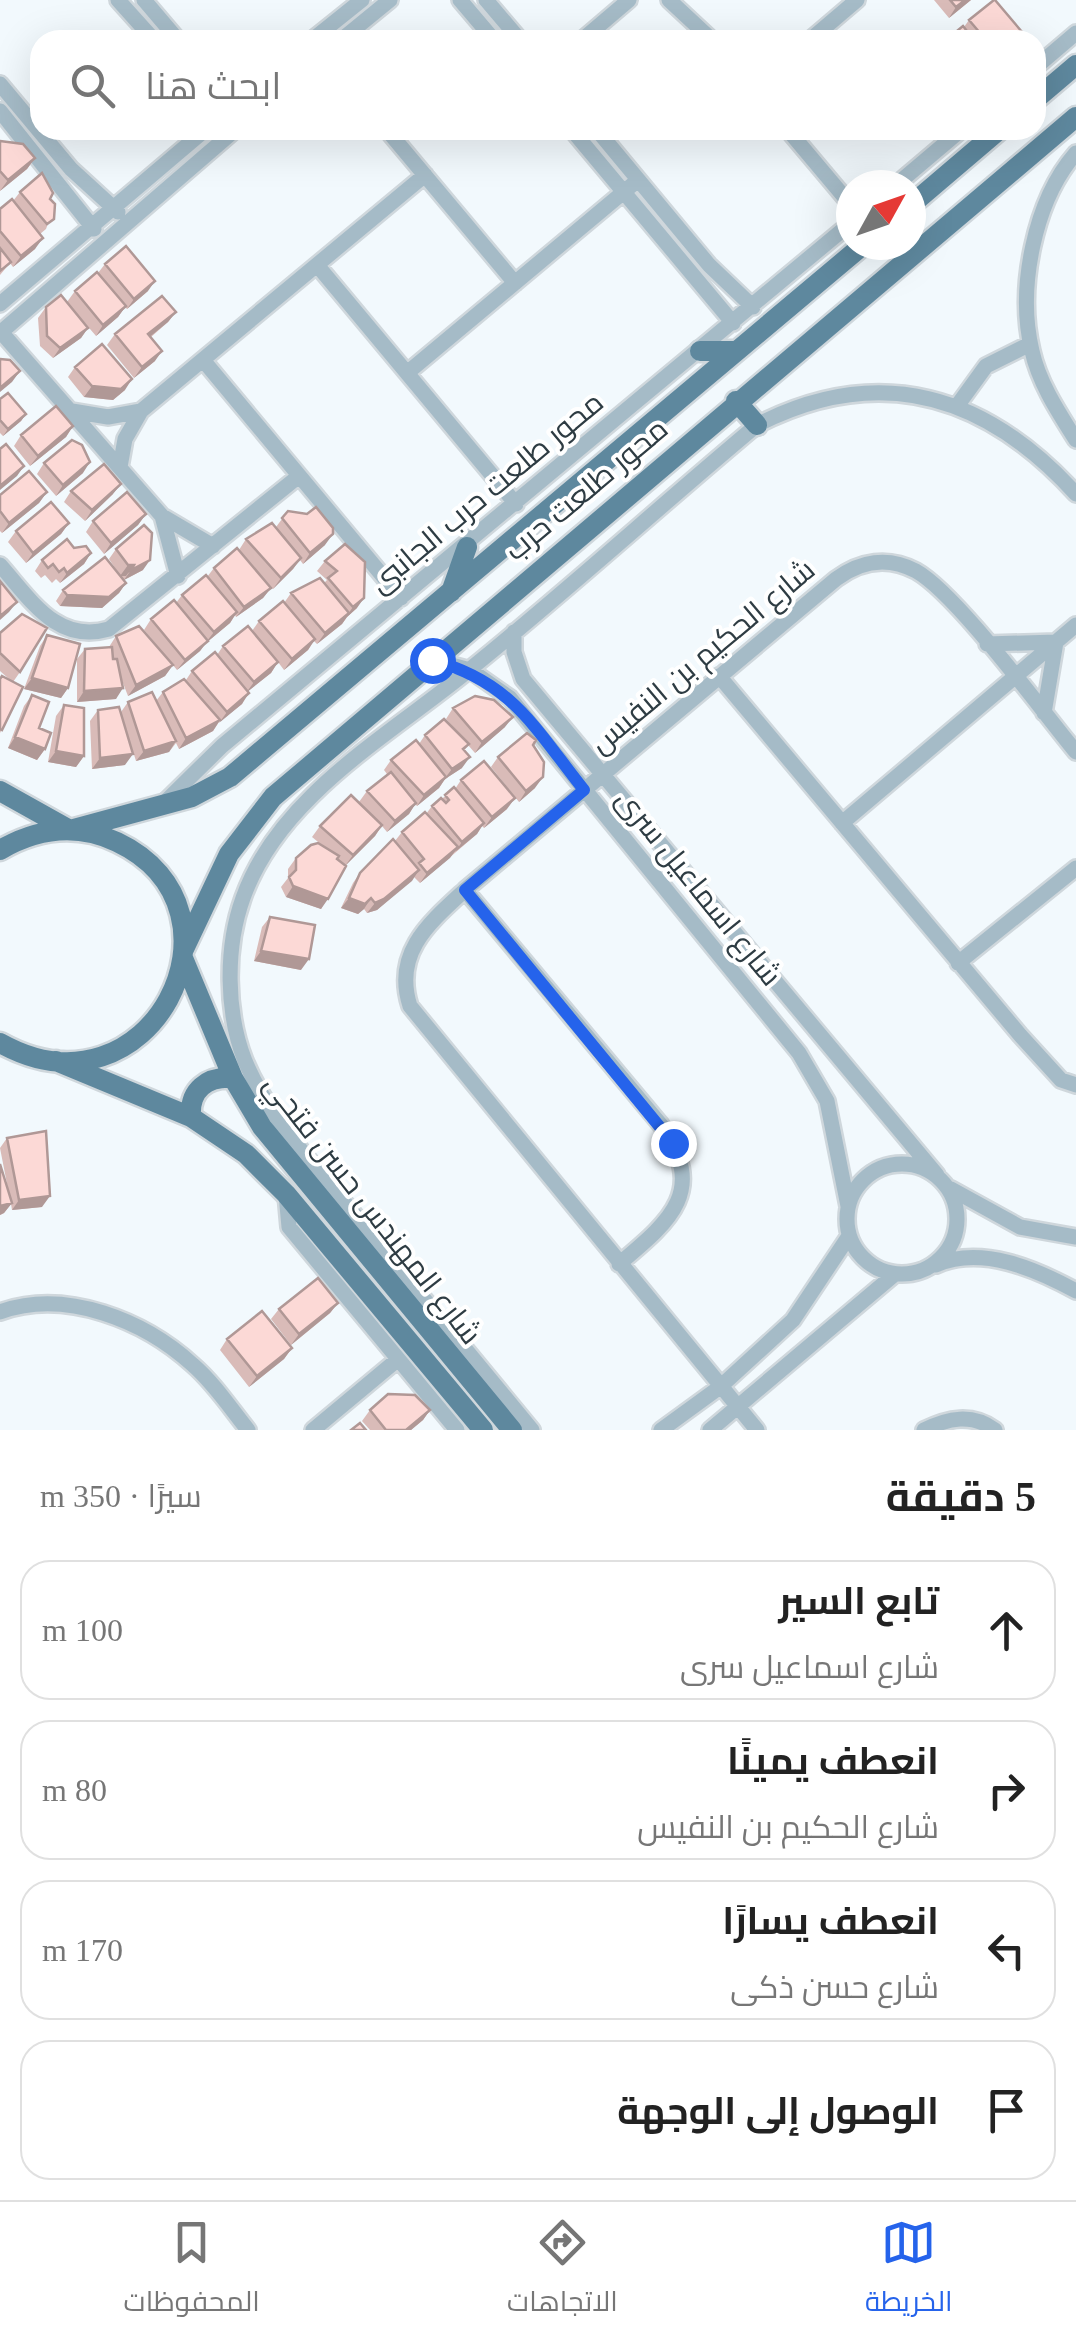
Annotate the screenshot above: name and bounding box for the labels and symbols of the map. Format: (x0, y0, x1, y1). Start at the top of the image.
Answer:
north arrow (836, 170, 926, 260)
street label: محور طلعت حرب الجانبى (363, 385, 611, 601)
street label: محور طلعت حرب (498, 411, 675, 567)
street label: شارع الحكيم بن النفيس (583, 552, 824, 763)
route start (410, 638, 456, 684)
street label: شارع اسماعيل سرى (607, 782, 788, 994)
street label: شارع المهندس حسن فتحي (252, 1068, 488, 1355)
route end (651, 1121, 697, 1167)

